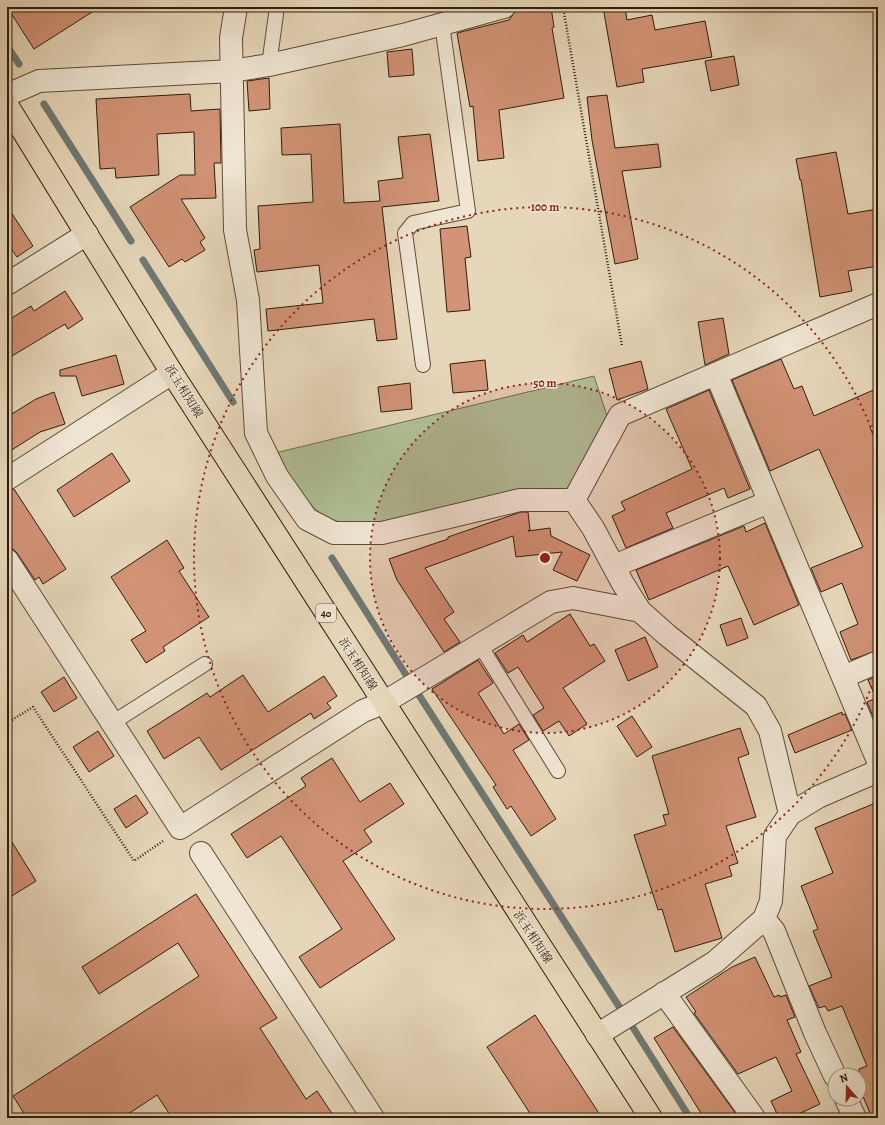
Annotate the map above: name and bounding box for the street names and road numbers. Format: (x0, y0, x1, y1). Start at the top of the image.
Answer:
street label: 浜玉相知線 (161, 361, 207, 421)
road number: 40 (316, 604, 336, 622)
street label: 浜玉相知線 (335, 634, 381, 694)
street label: 浜玉相知線 (510, 907, 556, 967)

